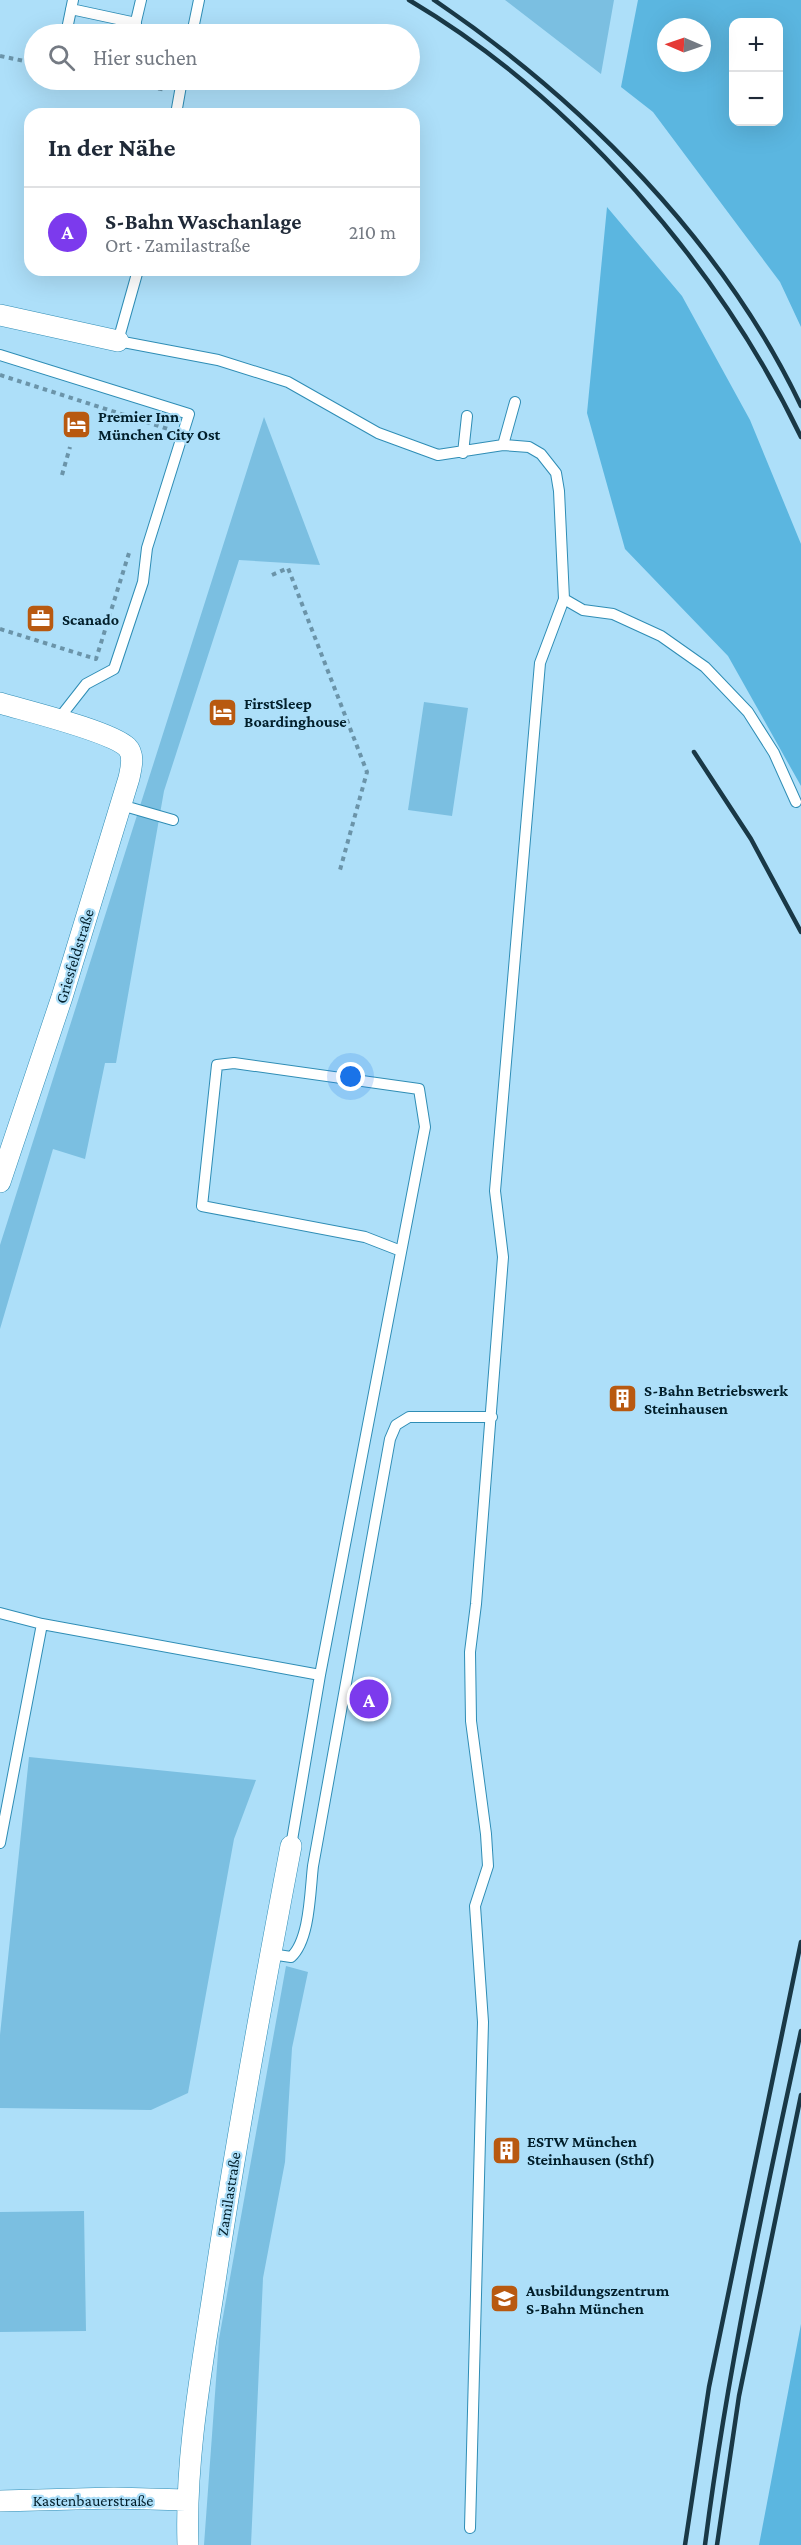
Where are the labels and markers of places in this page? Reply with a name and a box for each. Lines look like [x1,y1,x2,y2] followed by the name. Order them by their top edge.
[98,408,221,443] place label: Premier Inn München City Ost
[61,409,93,441] hotel icon: Premier Inn München City Ost
[25,603,57,635] office icon: Scanado
[62,611,119,628] place label: Scanado
[244,695,347,730] place label: FirstSleep Boardinghouse
[207,696,239,728] hotel icon: FirstSleep Boardinghouse
[644,1382,788,1417] place label: S-Bahn Betriebswerk Steinhausen
[607,1383,639,1415] building icon: S-Bahn Betriebswerk Steinhausen
[350,1676,388,1722] pin: A
[527,2133,655,2169] place label: ESTW München Steinhausen (Sthf)
[490,2134,522,2166] building icon: ESTW München Steinhausen (Sthf)
[525,2282,670,2317] place label: Ausbildungszentrum S-Bahn München
[489,2283,521,2315] school or university icon: Ausbildungszentrum S-Bahn München

